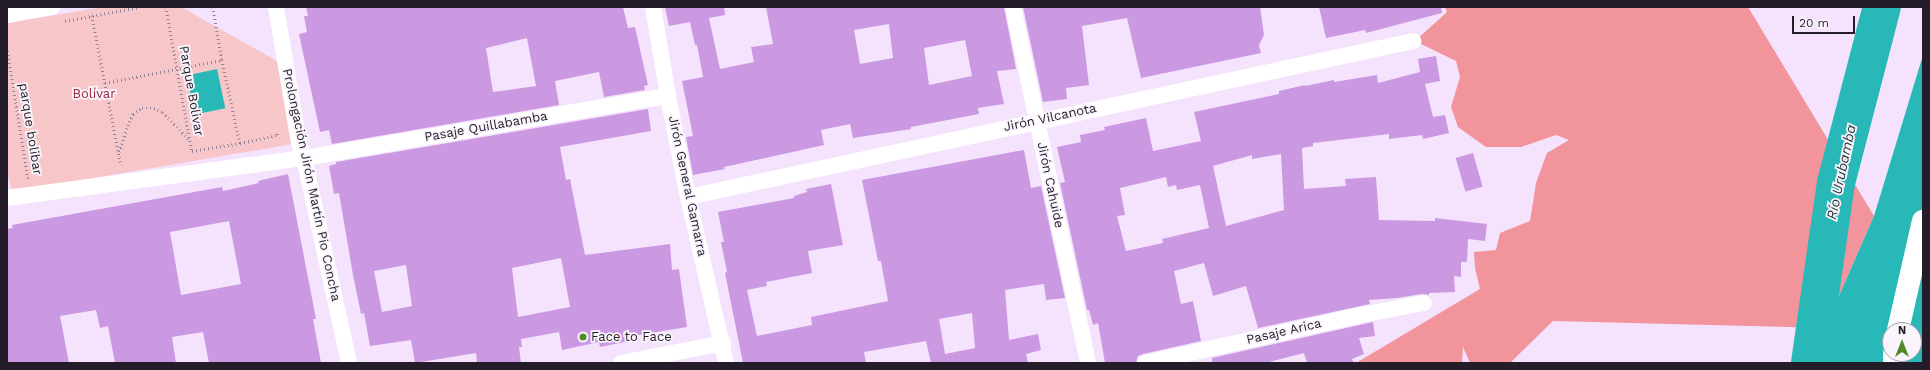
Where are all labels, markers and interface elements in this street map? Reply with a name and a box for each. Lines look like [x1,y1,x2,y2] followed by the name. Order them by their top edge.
[1794,8,1857,34] scale bar
[1799,16,1829,30] text: 20 m
[175,45,207,137] street label: Parque Bolivar
[279,67,343,303] street label: Prolongación Jirón Martín Pio Concha
[15,82,45,176] street label: parque bolibar
[73,86,115,102] park label: Bolívar
[1002,100,1098,136] street label: Jirón Vilcanota
[423,108,549,146] street label: Pasaje Quillabamba
[664,114,710,258] street label: Jirón General Gamarra
[1823,123,1859,221] water label: Río Urubamba
[1033,141,1067,229] street label: Jirón Cahuide
[1245,316,1323,348] street label: Pasaje Arica
[1882,322,1922,362] north arrow
[1898,324,1906,337] text: N
[591,329,672,345] place label: Face to Face
[578,332,588,342] marker: Face to Face

